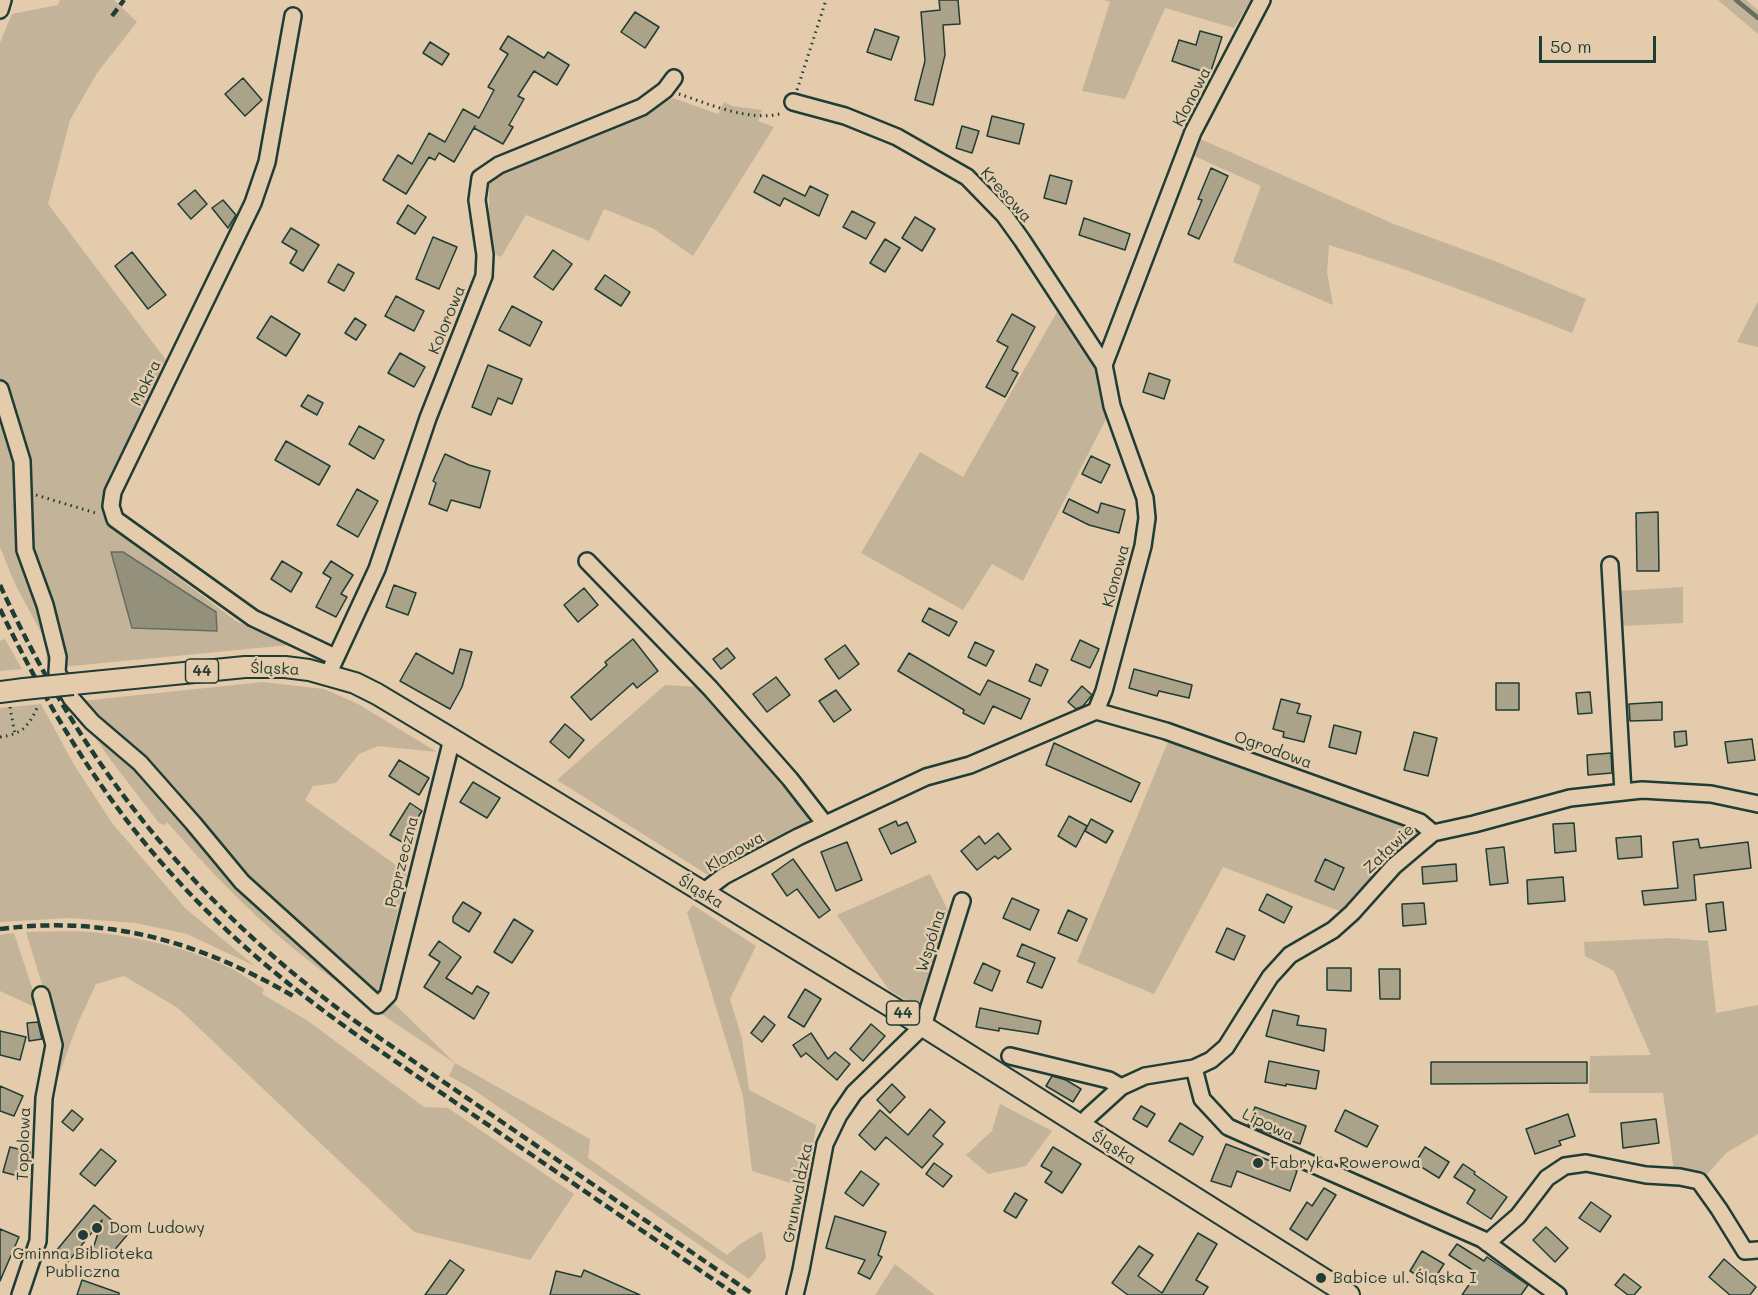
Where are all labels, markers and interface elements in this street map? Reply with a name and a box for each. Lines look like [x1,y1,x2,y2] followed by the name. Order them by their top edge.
[1542,24,1659,62] scale bar
[1550,34,1592,58] text: 50 m
[1169,64,1215,130] street label: Klonowa
[976,164,1036,226] street label: Kresowa
[424,283,470,357] street label: Kolorowa
[127,357,165,409] street label: Mokra
[1098,543,1134,609] street label: Klonowa
[186,659,218,683] road number: 44
[250,659,300,679] street label: Śląska
[1231,727,1315,773] street label: Ogrodowa
[381,815,423,909] street label: Poprzeczna
[1360,820,1418,878] street label: Załawie
[703,828,767,876] street label: Klonowa
[675,871,727,913] street label: Śląska
[912,908,950,974] street label: Wspólna
[886,1001,920,1025] road number: 44
[1239,1105,1297,1145] street label: Lipowa
[13,1107,35,1181] street label: Topolowa
[1088,1127,1140,1169] street label: Śląska
[779,1141,817,1245] street label: Grunwaldzka
[1270,1153,1421,1173] place label: Fabryka Rowerowa
[1251,1156,1265,1170] marker: Fabryka Rowerowa
[109,1218,205,1238] place label: Dom Ludowy
[90,1221,104,1235] marker: Dom Ludowy
[76,1228,90,1242] marker: Gminna Biblioteka Publiczna
[12,1244,154,1282] place label: Gminna Biblioteka Publiczna
[1333,1268,1476,1288] place label: Babice ul. Śląska I
[1314,1271,1328,1285] marker: Babice ul. Śląska I

